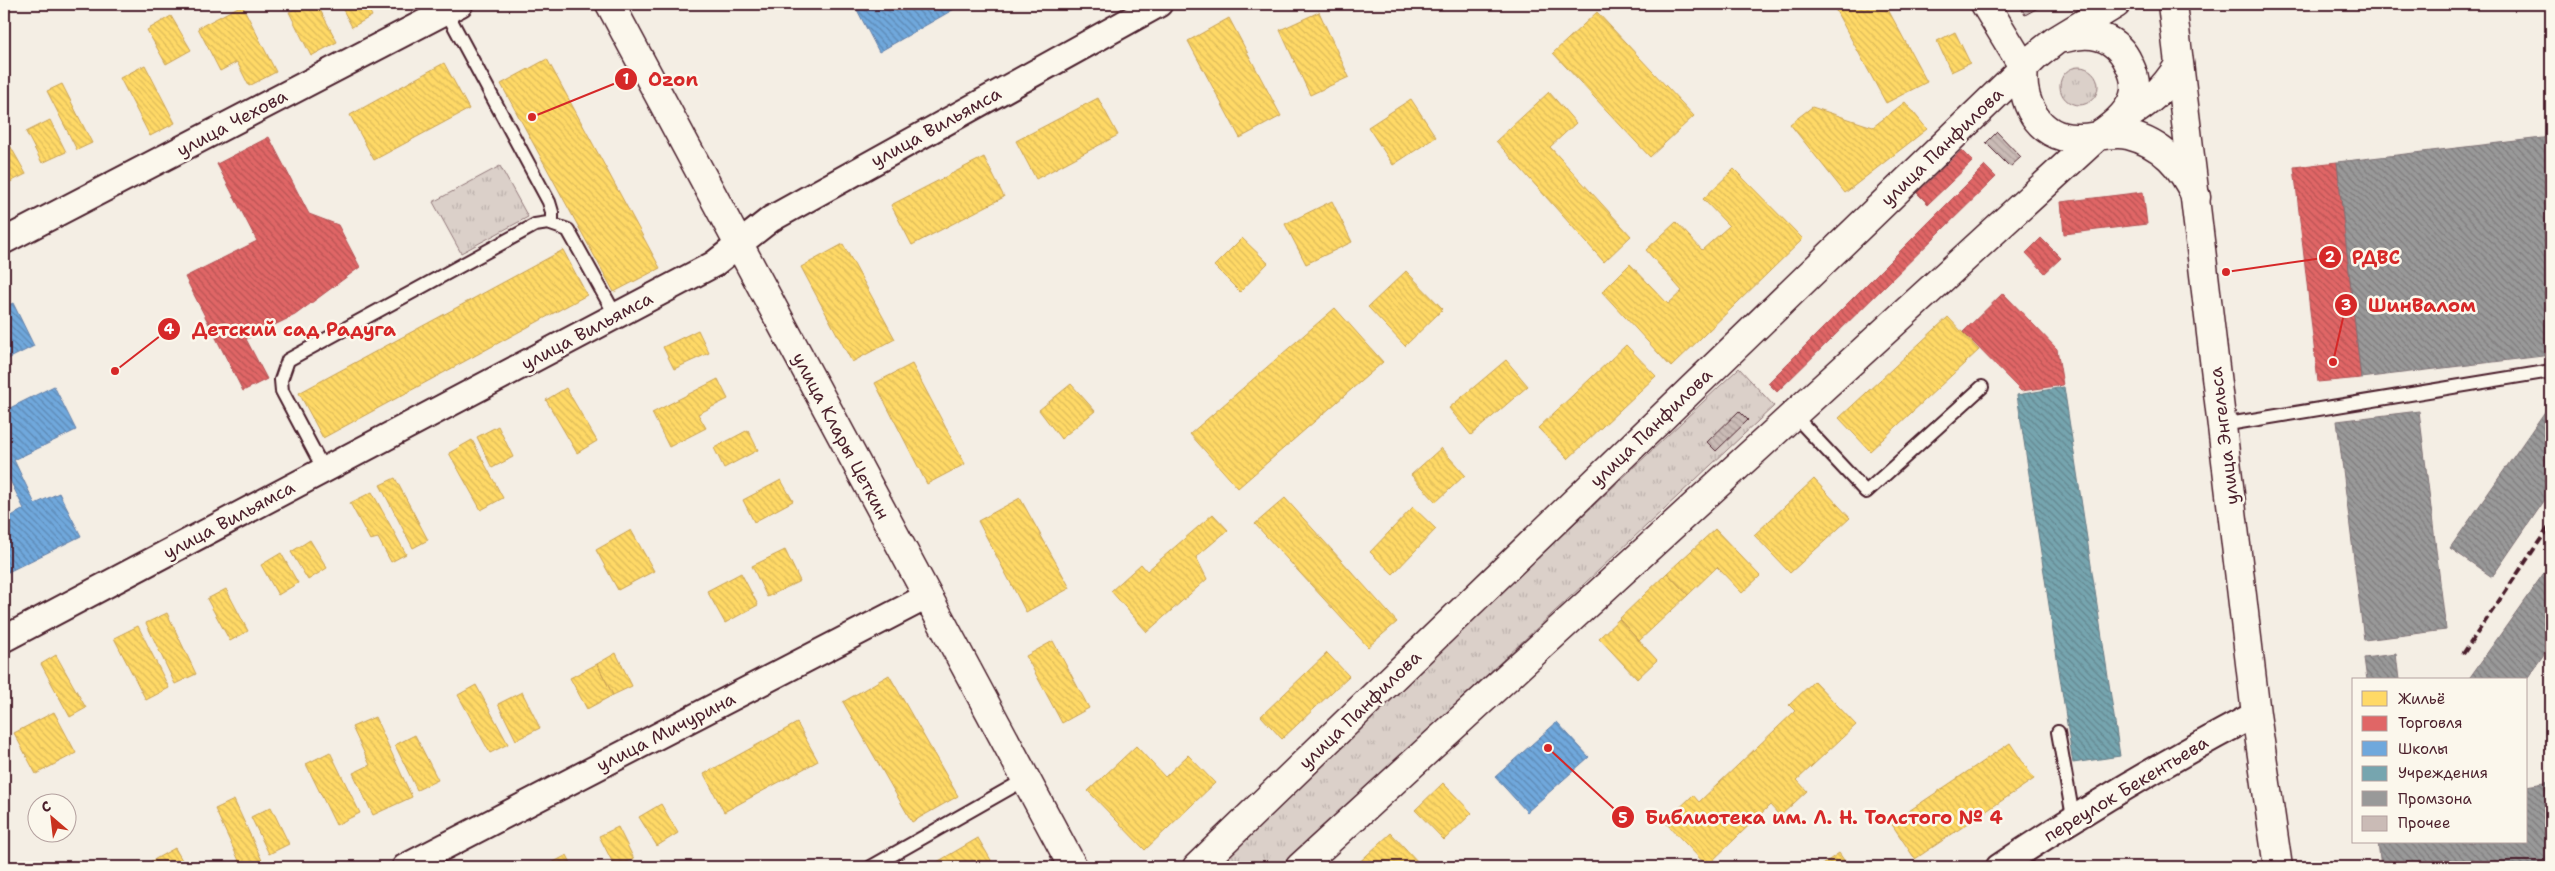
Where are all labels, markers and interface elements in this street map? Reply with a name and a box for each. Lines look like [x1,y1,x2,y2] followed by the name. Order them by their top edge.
[613,62,708,96] callout: Ozon
[648,67,698,92] text: Ozon
[623,69,630,89] text: 1
[867,81,1005,173] street label: улица Вильямса
[1876,82,2008,212] street label: улица Панфилова
[172,84,292,162] street label: улица Чехова
[2317,240,2411,274] callout: РДВС
[2352,245,2400,270] text: РДВС
[2325,247,2336,267] text: 2
[517,286,657,376] street label: улица Вильямса
[2333,288,2486,322] callout: ШинВалом
[2368,293,2476,318] text: ШинВалом
[2341,295,2351,315] text: 3
[157,312,406,346] callout: Детский сад Радуга
[192,317,396,342] text: Детский сад Радуга
[164,319,175,339] text: 4
[787,348,895,524] street label: улица Клары Цеткин
[1585,363,1717,493] street label: улица Панфилова
[2204,366,2244,506] street label: улица Энгельса
[159,475,299,565] street label: улица Вильямса
[1294,645,1426,775] street label: улица Панфилова
[2352,678,2528,844] legend
[592,687,740,777] street label: улица Мичурина
[2398,689,2445,709] text: Жильё
[2398,713,2463,733] text: Торговля
[2039,730,2213,848] street label: переулок Бекентьева
[2398,739,2448,759] text: Школы
[2398,763,2488,783] text: Учреждения
[2398,789,2473,809] text: Промзона
[28,794,78,844] north arrow
[38,797,54,816] text: С
[1610,800,2013,834] callout: Библиотека им. Л. Н. Толстого № 4
[1645,805,2003,830] text: Библиотека им. Л. Н. Толстого № 4
[1618,808,1628,828] text: 5
[2398,813,2450,833] text: Прочее

